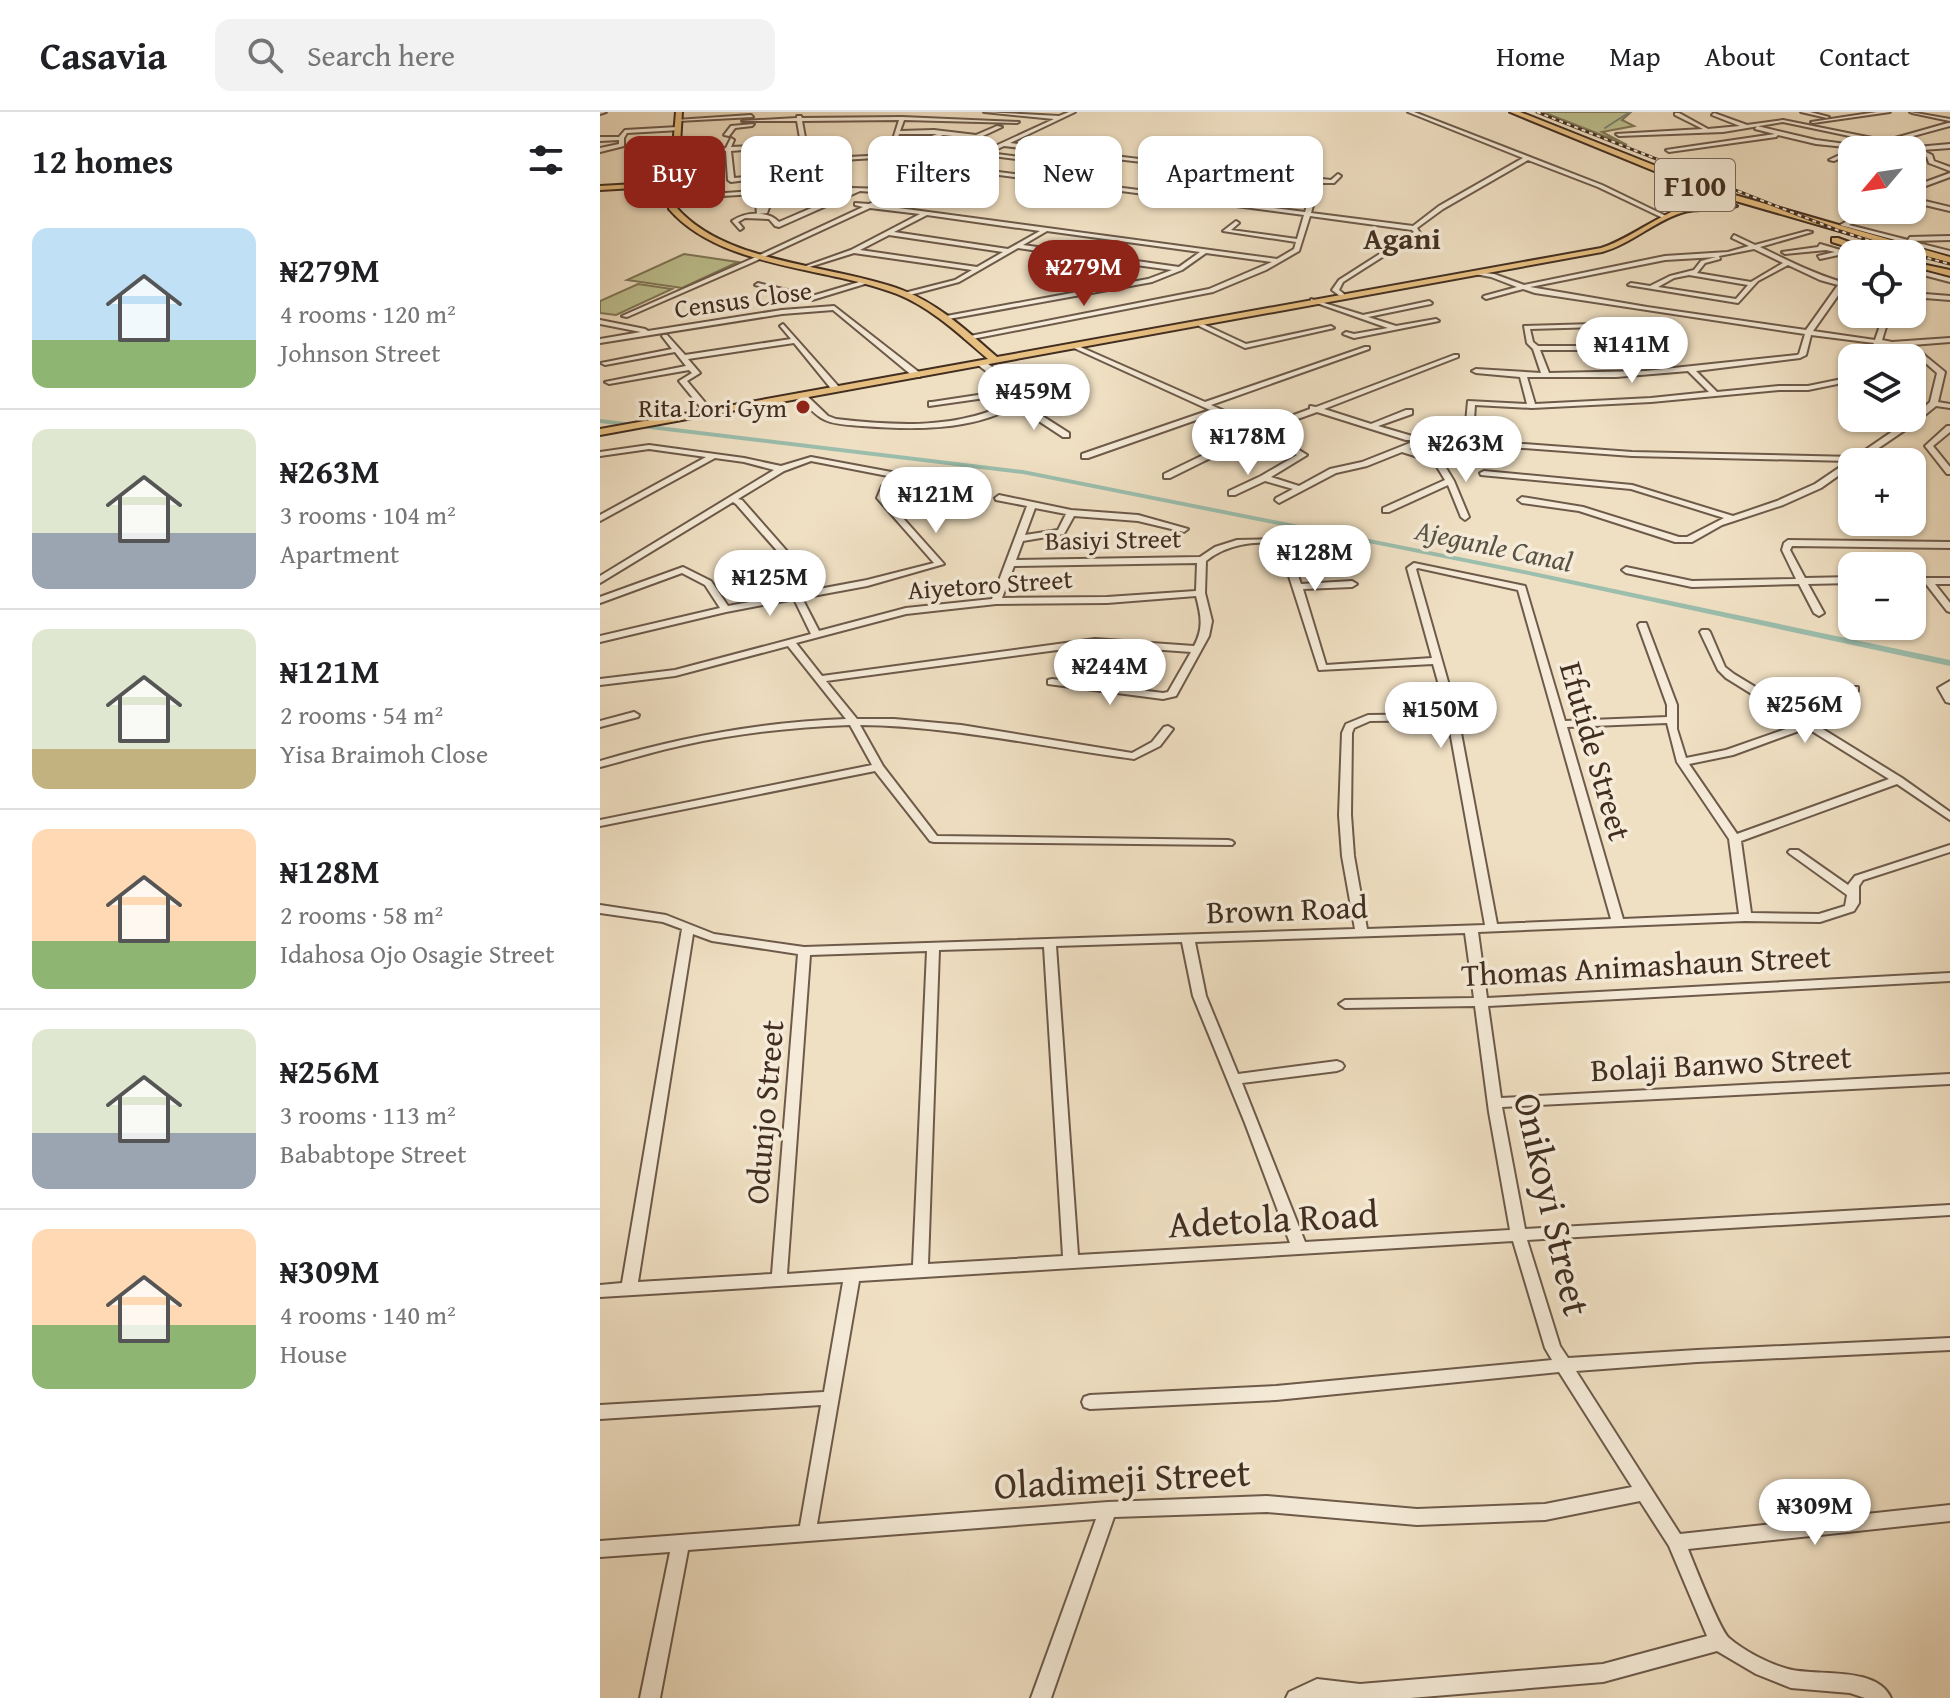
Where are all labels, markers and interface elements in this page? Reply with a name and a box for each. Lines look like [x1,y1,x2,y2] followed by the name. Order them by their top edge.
[215,19,775,91] search box
[40,27,167,83] text: Casavia
[243,33,287,77] icon: search
[307,33,455,77] text: Search here
[1496,35,1565,76] text: Home
[1609,35,1661,76] text: Map
[1705,35,1775,76] text: About
[1819,35,1910,76] text: Contact
[32,136,173,185] text: 12 homes
[624,136,725,208] chip: Buy
[741,136,852,208] chip: Rent
[868,136,999,208] chip: Filters
[1015,136,1122,208] chip: New
[1138,136,1323,208] chip: Apartment
[1838,136,1926,224] north arrow
[1838,136,1926,640] map controls
[524,138,568,182] icon: filters
[1655,159,1735,211] road number: F100
[1363,216,1441,260] district label: Agani
[1028,240,1140,308] pin: ₦279M
[1838,240,1926,328] button: locate
[280,245,380,294] text: ₦279M
[1046,246,1122,285] text: ₦279M
[96,260,192,356] icon: home
[672,270,814,328] street label: Census Close
[280,294,456,333] text: 4 rooms · 120 m²
[1576,317,1688,385] pin: ₦141M
[1594,323,1670,362] text: ₦141M
[280,333,440,372] text: Johnson Street
[1838,344,1926,432] button: layers
[978,364,1090,432] pin: ₦459M
[996,370,1072,409] text: ₦459M
[638,388,787,427] place label: Rita Lori Gym
[794,398,812,416] marker: Rita Lori Gym
[1192,409,1304,477] pin: ₦178M
[1210,415,1286,454] text: ₦178M
[1410,416,1522,484] pin: ₦263M
[1428,422,1504,461] text: ₦263M
[280,446,380,495] text: ₦263M
[1838,448,1926,536] button: +
[96,461,192,557] icon: home
[880,467,992,535] pin: ₦121M
[898,473,974,512] text: ₦121M
[280,495,456,534] text: 3 rooms · 104 m²
[1411,508,1577,582] water label: Ajegunle Canal
[1044,518,1182,560] street label: Basiyi Street
[1259,525,1371,593] pin: ₦128M
[1277,531,1353,570] text: ₦128M
[280,534,399,573] text: Apartment
[714,550,826,618] pin: ₦125M
[1838,552,1926,640] button: −
[732,556,808,595] text: ₦125M
[906,559,1074,609] street label: Aiyetoro Street
[1054,639,1166,707] pin: ₦244M
[1072,645,1148,684] text: ₦244M
[280,646,380,695] text: ₦121M
[1548,656,1644,846] street label: Efutide Street
[96,661,192,757] icon: home
[1749,677,1861,745] pin: ₦256M
[1385,682,1497,750] pin: ₦150M
[1767,683,1843,722] text: ₦256M
[1403,688,1479,727] text: ₦150M
[280,695,443,734] text: 2 rooms · 54 m²
[280,734,488,773] text: Yisa Braimoh Close
[280,846,380,895] text: ₦128M
[96,861,192,957] icon: home
[1206,883,1368,935] street label: Brown Road
[280,895,443,934] text: 2 rooms · 58 m²
[1460,932,1832,998] street label: Thomas Animashaun Street
[280,934,554,973] text: Idahosa Ojo Osagie Street
[733,1018,795,1206] street label: Odunjo Street
[1589,1033,1853,1093] street label: Bolaji Banwo Street
[280,1046,380,1095] text: ₦256M
[96,1061,192,1157] icon: home
[1500,1087,1606,1321] street label: Onikoyi Street
[280,1095,456,1134] text: 3 rooms · 113 m²
[280,1134,466,1173] text: Bababtope Street
[1166,1184,1380,1251] street label: Adetola Road
[280,1246,380,1295] text: ₦309M
[96,1261,192,1357] icon: home
[280,1295,456,1334] text: 4 rooms · 140 m²
[280,1334,347,1373] text: House
[992,1443,1252,1513] street label: Oladimeji Street
[1759,1479,1871,1547] pin: ₦309M
[1777,1485,1853,1524] text: ₦309M

